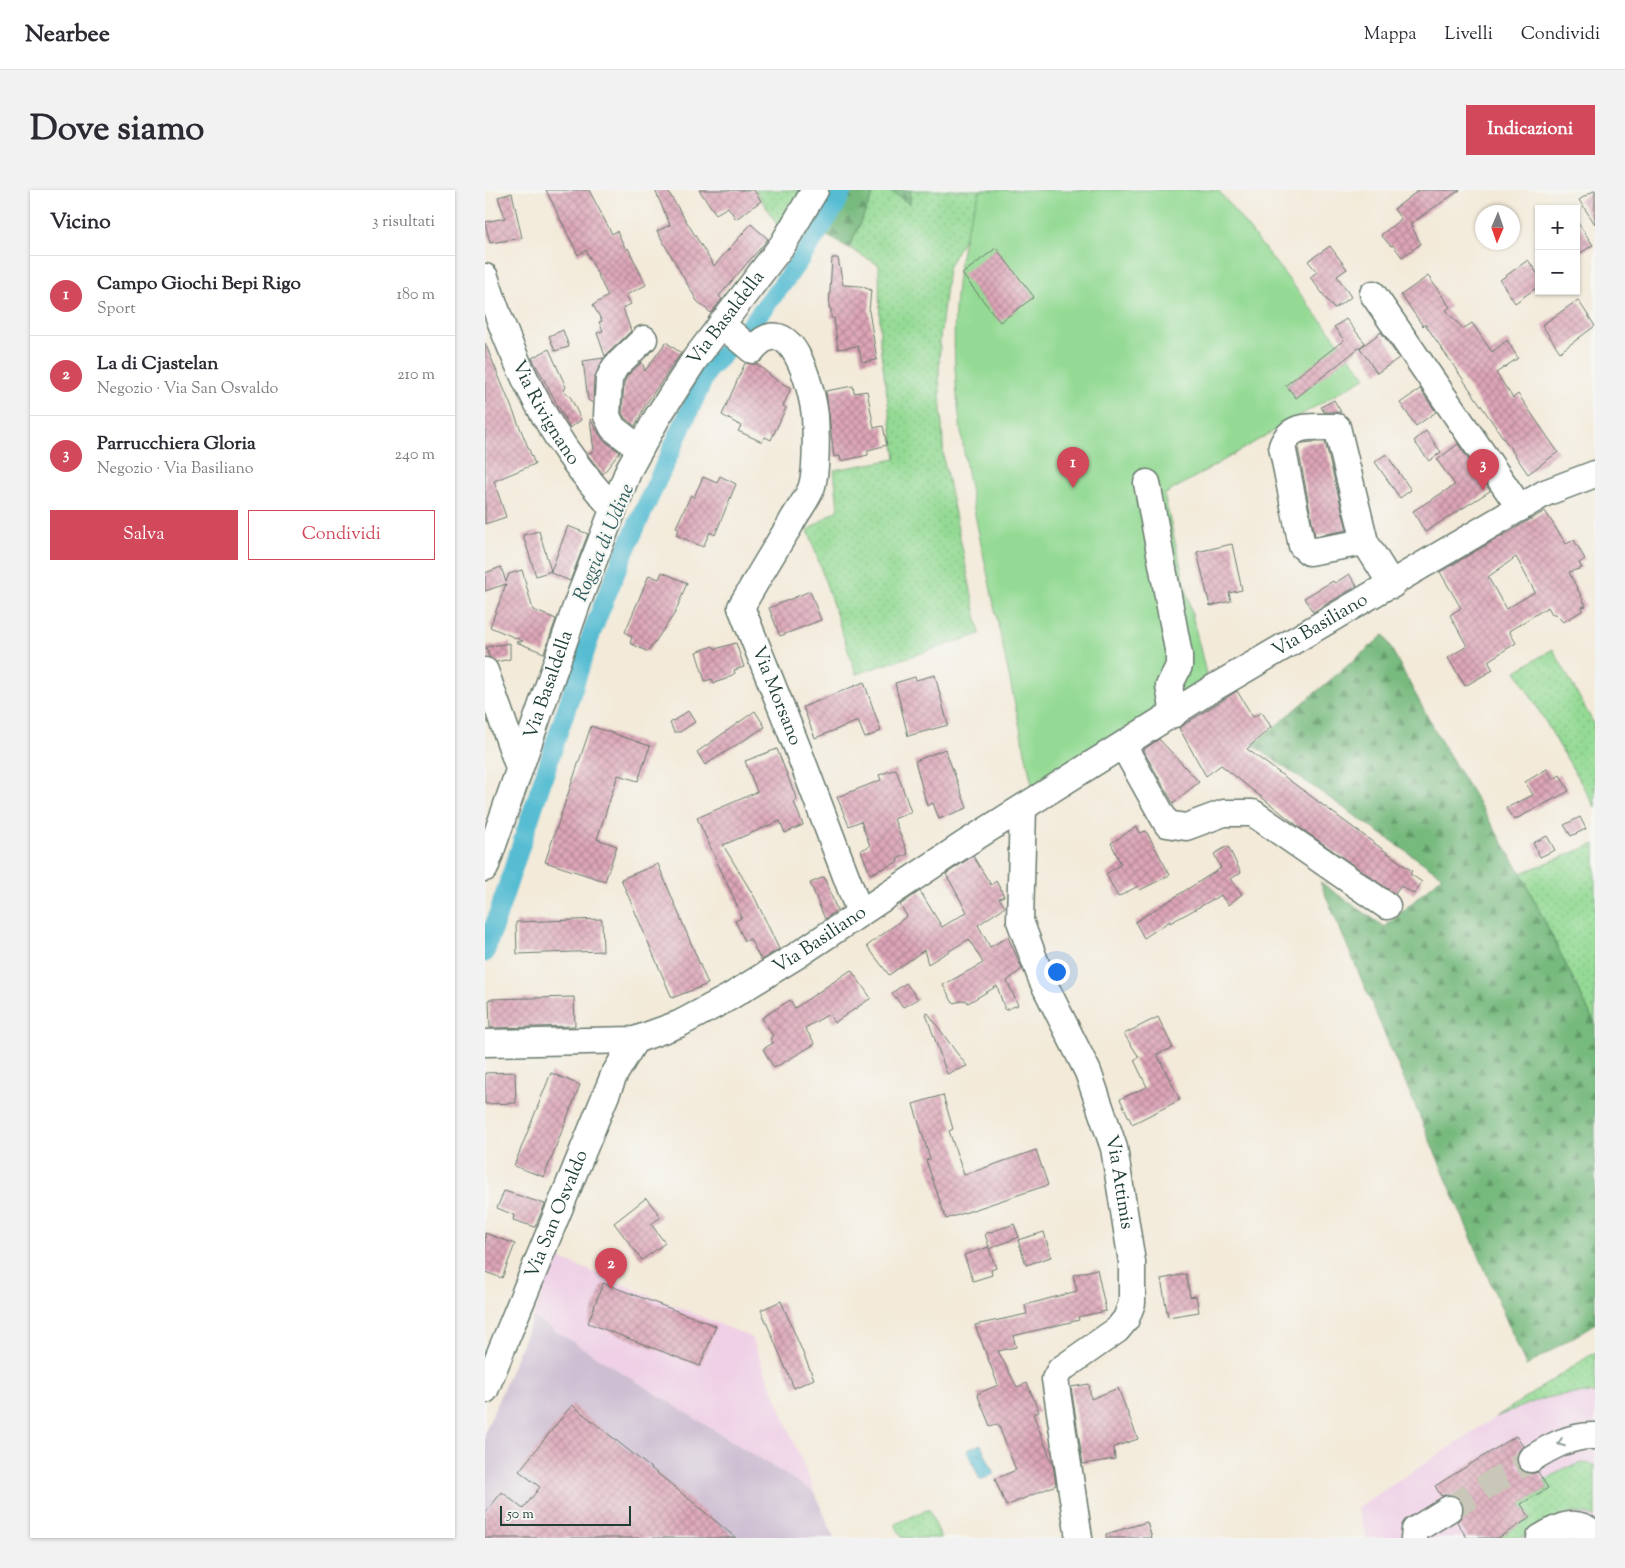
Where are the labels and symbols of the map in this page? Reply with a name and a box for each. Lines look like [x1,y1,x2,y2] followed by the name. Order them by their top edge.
[1475,205,1520,250] north arrow
[681,265,772,371] street label: Via Basaldella
[505,356,586,471] street label: Via Rivignano
[1057,447,1089,488] pin: 1
[1467,449,1499,490] pin: 3
[567,480,643,606] water label: Roggia di Udine
[1267,587,1373,664] street label: Via Basiliano
[517,627,580,743] street label: Via Basaldella
[745,642,809,749] street label: Via Morsano
[768,899,872,980] street label: Via Basiliano
[1044,959,1070,985] your location
[1097,1132,1140,1231] street label: Via Attimis
[519,1146,595,1282] street label: Via San Osvaldo
[595,1248,627,1289] pin: 2
[1557,1437,1566,1447] one-way arrow
[500,1503,631,1526] scale bar

